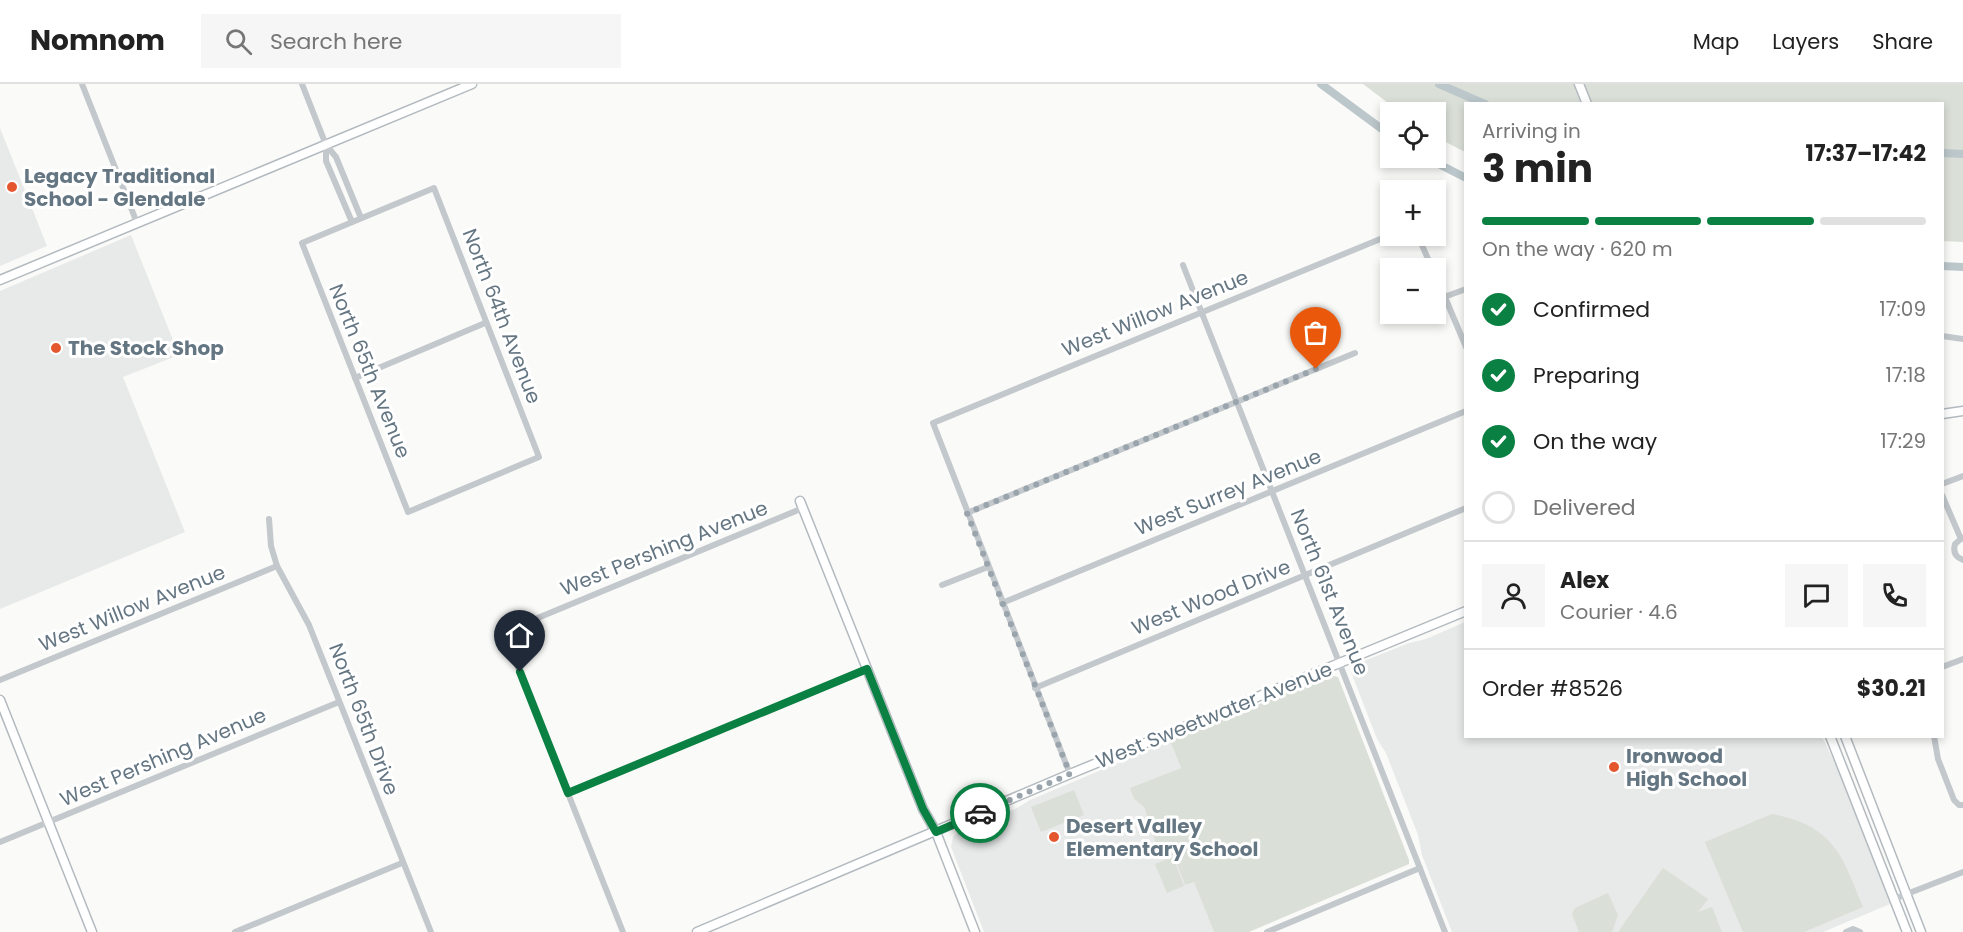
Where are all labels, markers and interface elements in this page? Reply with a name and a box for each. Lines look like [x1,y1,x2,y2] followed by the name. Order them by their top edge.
[201,14,621,68] search box
[30,21,165,60] text: Nomnom
[222,25,255,58] icon: search
[270,26,402,57] text: Search here
[1693,27,1739,56] text: Map
[1772,27,1839,56] text: Layers
[1872,27,1933,56] text: Share
[1380,102,1446,324] map controls
[1380,102,1446,168] button: locate
[1482,117,1581,145] text: Arriving in
[1806,138,1926,169] text: 17:37–17:42
[1482,141,1593,196] text: 3 min
[24,162,215,213] place label: Legacy Traditional School - Glendale
[5,180,19,194] marker: Legacy Traditional School - Glendale
[1380,180,1446,246] button: +
[456,224,548,408] street label: North 64th Avenue
[1482,235,1672,263] text: On the way · 620 m
[1380,258,1446,324] button: −
[1058,263,1252,363] street label: West Willow Avenue
[322,280,418,462] street label: North 65th Avenue
[1482,293,1515,326] icon: check
[1533,294,1650,325] text: Confirmed
[1879,295,1926,323] text: 17:09
[1290,307,1341,369] pin
[1299,316,1332,349] icon: bag
[68,334,224,362] place label: The Stock Shop
[49,341,63,355] marker: The Stock Shop
[1482,359,1515,392] icon: check
[1533,360,1640,391] text: Preparing
[1885,361,1926,389] text: 17:18
[1482,425,1515,458] icon: check
[1533,426,1657,457] text: On the way
[1880,427,1926,455] text: 17:29
[1131,442,1325,542] street label: West Surrey Avenue
[1533,492,1636,523] text: Delivered
[556,494,772,602] street label: West Pershing Avenue
[1284,505,1376,679] street label: North 61st Avenue
[1127,552,1295,642] street label: West Wood Drive
[35,558,229,658] street label: West Willow Avenue
[1482,564,1545,627] button: person
[1785,564,1848,627] button: chat
[1863,564,1926,627] button: phone
[1560,565,1609,596] text: Alex
[1560,598,1678,626] text: Courier · 4.6
[494,610,545,672] pin
[503,619,536,652] icon: home
[322,639,406,799] street label: North 65th Drive
[1092,655,1336,775] street label: West Sweetwater Avenue
[1482,673,1623,704] text: Order #8526
[1857,673,1926,704] text: $30.21
[56,701,270,813] street label: West Pershing Avenue
[1626,742,1747,793] place label: Ironwood High School
[1607,760,1621,774] marker: Ironwood High School
[950,783,1010,843] courier
[964,797,997,830] icon: car
[1066,812,1258,863] place label: Desert Valley Elementary School
[1047,830,1061,844] marker: Desert Valley Elementary School

